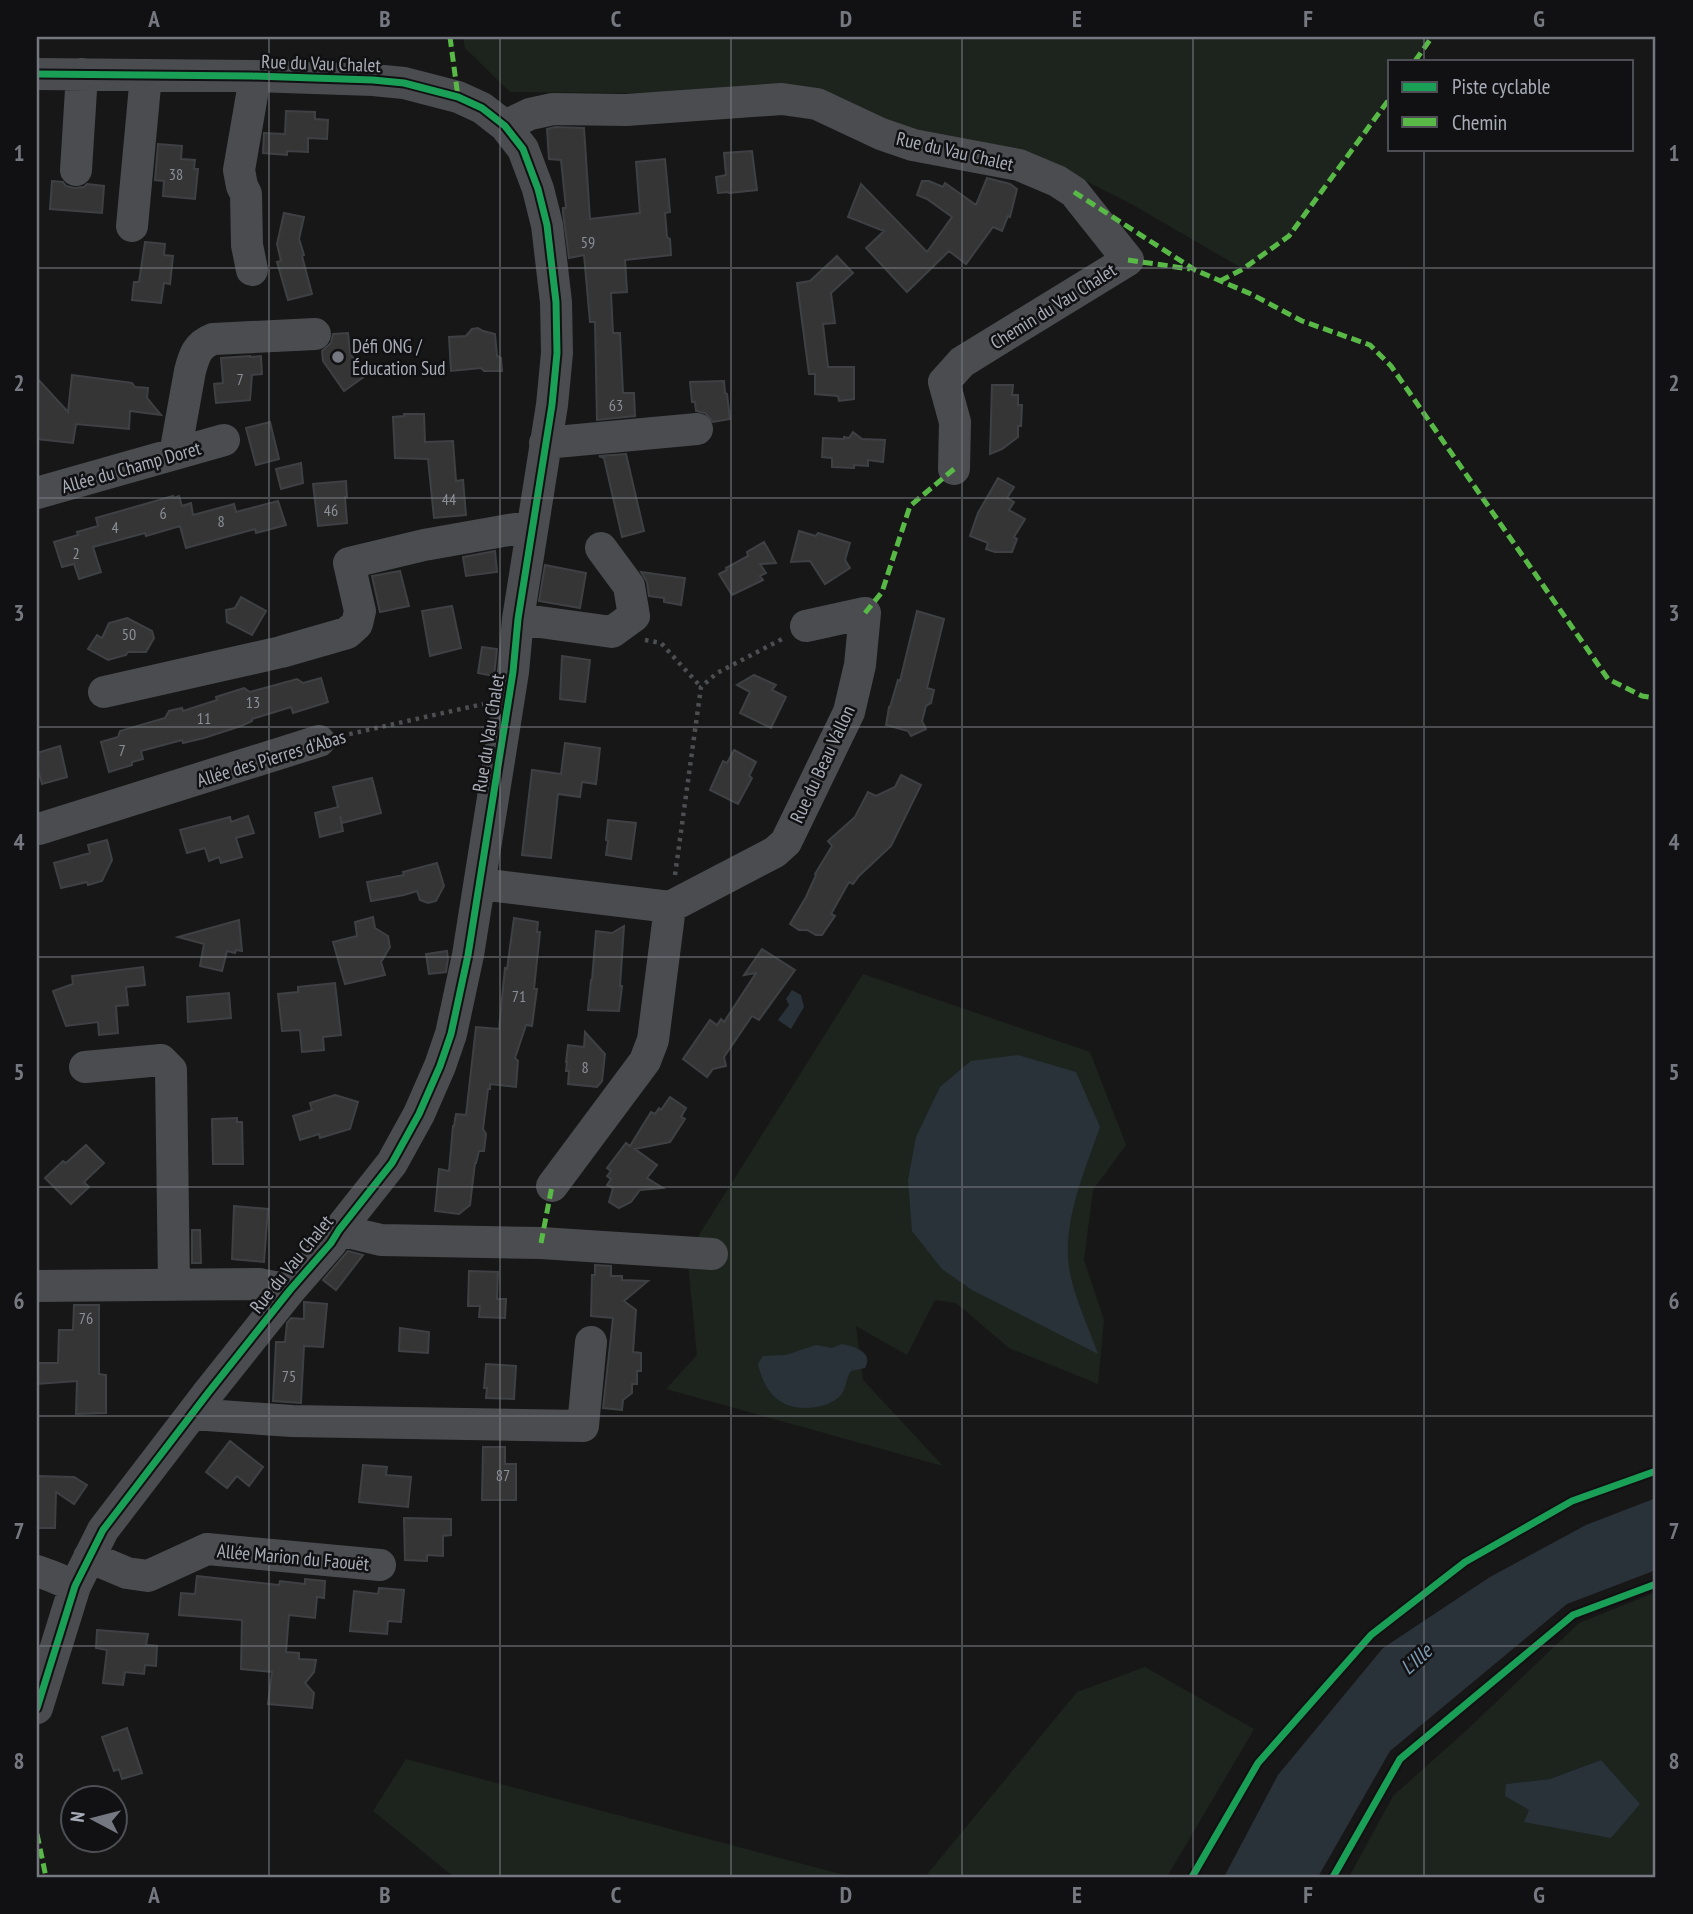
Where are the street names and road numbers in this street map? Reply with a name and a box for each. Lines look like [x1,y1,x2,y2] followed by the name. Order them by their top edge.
[261,49,382,77] street label: Rue du Vau Chalet
[894,126,1017,176] street label: Rue du Vau Chalet
[986,257,1121,354] street label: Chemin du Vau Chalet
[59,435,204,498] street label: Allée du Champ Doret
[467,671,509,794] street label: Rue du Vau Chalet
[784,701,860,827] street label: Rue du Beau Vallon
[194,724,348,792] street label: Allée des Pierres d'Abas
[244,1209,338,1318] street label: Rue du Vau Chalet
[216,1538,371,1576] street label: Allée Marion du Faouët

